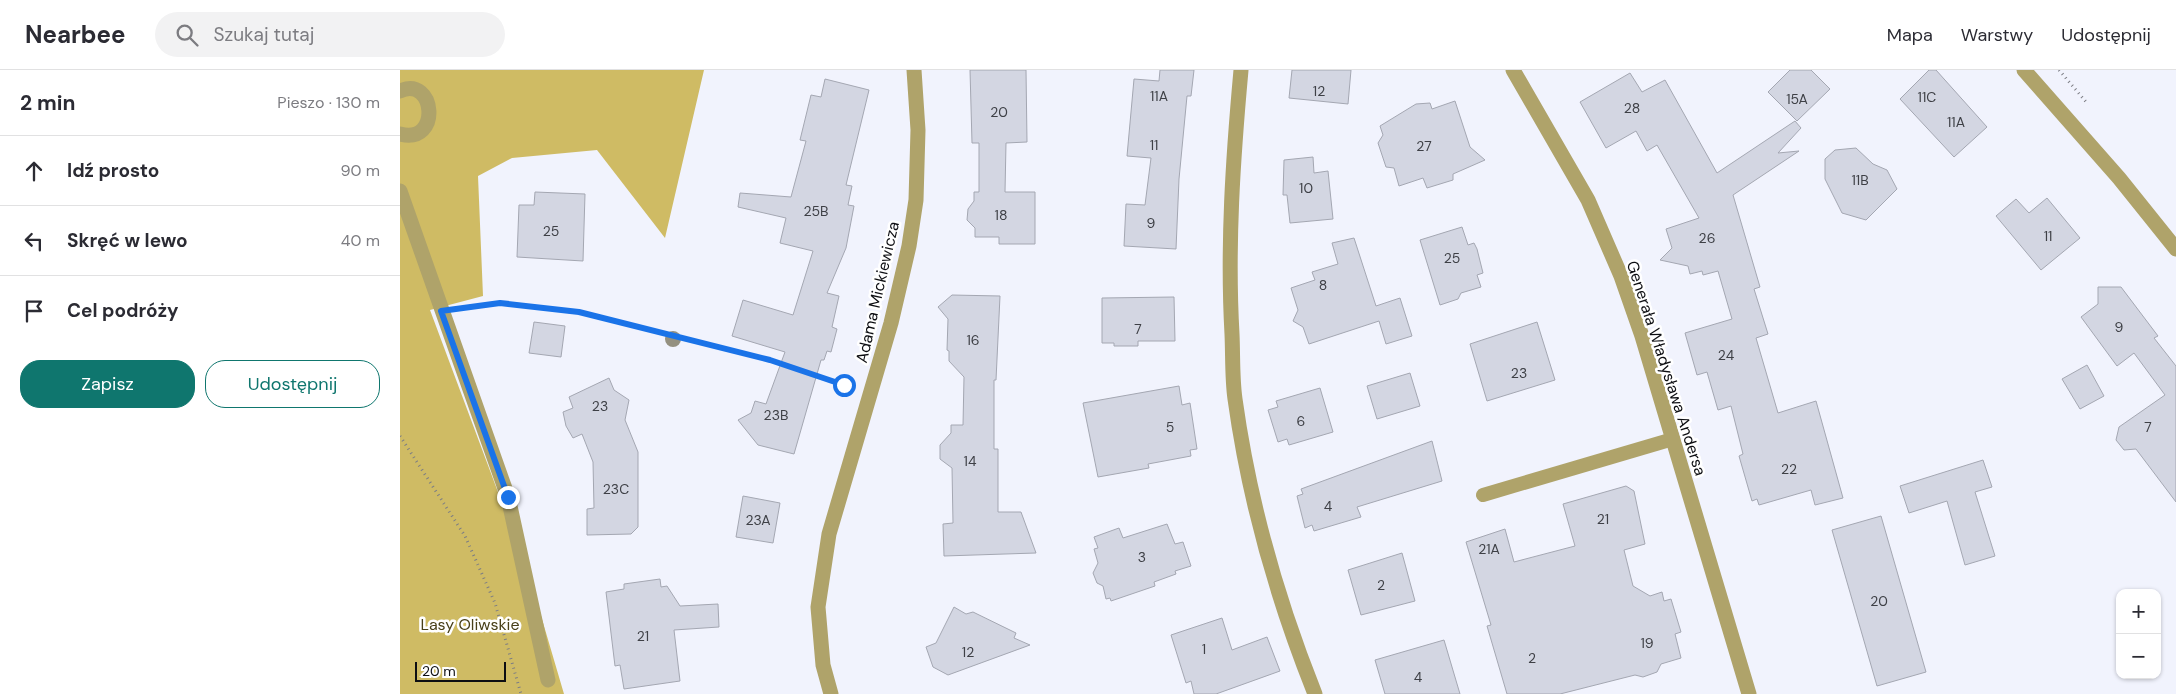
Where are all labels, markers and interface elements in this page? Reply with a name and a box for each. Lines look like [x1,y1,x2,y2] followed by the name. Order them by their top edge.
[155,12,505,57] search box
[25,19,125,50] text: Nearbee
[173,21,201,49] icon: search
[213,22,314,47] text: Szukaj tutaj
[1887,23,1933,47] text: Mapa
[1961,23,2033,47] text: Warstwy
[2061,23,2151,47] text: Udostępnij
[1313,82,1325,100] house number: 12
[1150,87,1168,105] house number: 11A
[1918,88,1936,106] house number: 11C
[20,89,76,117] text: 2 min
[1786,90,1808,108] house number: 15A
[277,92,380,113] text: Pieszo · 130 m
[1624,99,1640,117] house number: 28
[990,103,1008,121] house number: 20
[1947,113,1965,131] house number: 11A
[1150,136,1158,154] house number: 11
[1416,137,1432,155] house number: 27
[20,157,48,185] icon: ahead
[67,158,159,183] text: Idź prosto
[340,160,380,181] text: 90 m
[1851,171,1869,189] house number: 11B
[1299,179,1313,197] house number: 10
[803,202,829,220] house number: 25B
[995,206,1007,224] house number: 18
[1147,214,1156,232] house number: 9
[851,219,904,365] street label: Adama Mickiewicza
[543,222,559,240] house number: 25
[20,227,48,255] icon: left
[2044,227,2052,245] house number: 11
[67,228,188,253] text: Skręć w lewo
[1699,229,1715,247] house number: 26
[341,230,380,251] text: 40 m
[1444,249,1460,267] house number: 25
[1622,258,1711,478] street label: Generała Władysława Andersa
[1319,276,1327,294] house number: 8
[20,297,48,325] icon: arrive
[67,298,178,323] text: Cel podróży
[2115,318,2124,336] house number: 9
[1134,320,1142,338] house number: 7
[966,331,980,349] house number: 16
[1718,346,1735,364] house number: 24
[20,360,195,408] button: Zapisz
[205,360,380,408] button: Udostępnij
[1511,364,1527,382] house number: 23
[833,374,856,397] route start
[592,397,608,415] house number: 23
[764,406,788,424] house number: 23B
[1297,412,1305,430] house number: 6
[1166,418,1174,436] house number: 5
[2144,418,2152,436] house number: 7
[964,452,977,470] house number: 14
[1781,460,1797,478] house number: 22
[603,480,629,498] house number: 23C
[497,486,520,509] route end
[1324,497,1333,515] house number: 4
[1597,510,1609,528] house number: 21
[745,511,771,529] house number: 23A
[1478,540,1500,558] house number: 21A
[1138,548,1146,566] house number: 3
[1377,576,1385,594] house number: 2
[2116,589,2161,679] map controls
[2116,589,2161,634] button: +
[1870,592,1888,610] house number: 20
[420,614,520,635] park label: Lasy Oliwskie
[637,627,649,645] house number: 21
[1640,634,1654,652] house number: 19
[2116,634,2161,679] button: −
[1202,640,1206,658] house number: 1
[962,643,974,661] house number: 12
[1528,649,1536,667] house number: 2
[415,659,506,682] scale bar
[422,662,456,680] text: 20 m
[1414,668,1423,686] house number: 4

